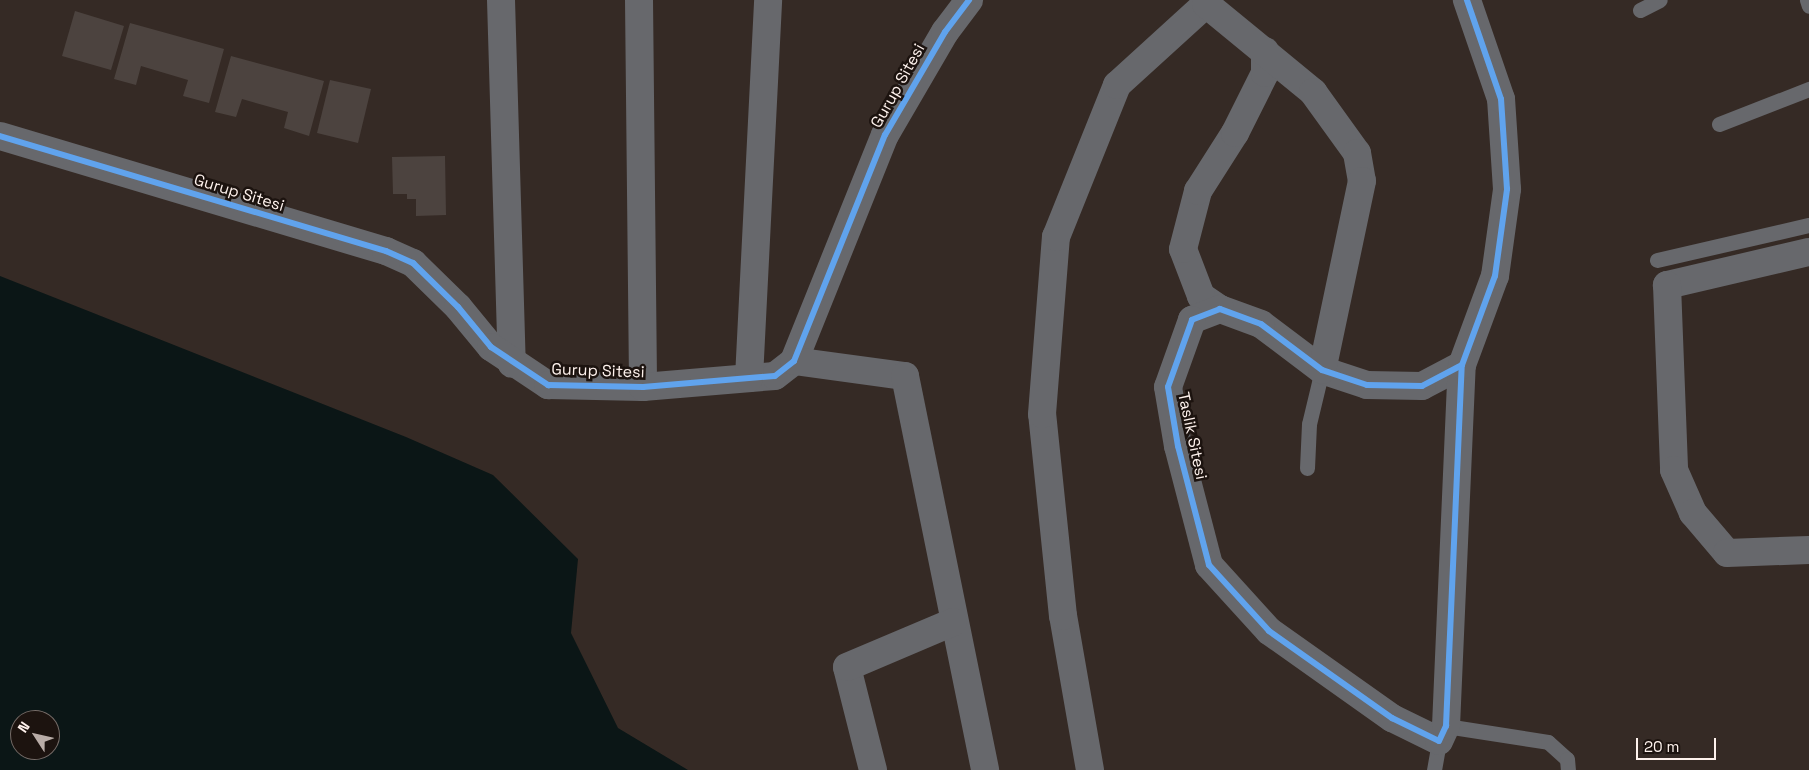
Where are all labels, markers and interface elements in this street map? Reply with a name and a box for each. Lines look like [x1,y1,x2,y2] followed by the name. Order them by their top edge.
[867,41,929,131] street label: Gurup Sitesi
[192,170,286,216] street label: Gurup Sitesi
[551,360,645,382] street label: Gurup Sitesi
[1173,391,1211,481] street label: Taslik Sitesi
[10,710,60,760] north arrow
[13,718,34,736] text: N
[1639,728,1719,760] scale bar
[1644,737,1679,756] text: 20 m

